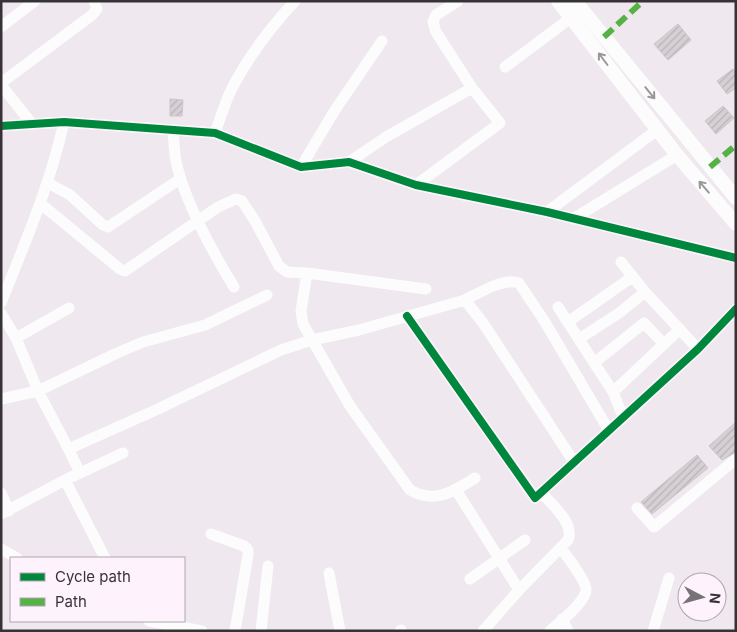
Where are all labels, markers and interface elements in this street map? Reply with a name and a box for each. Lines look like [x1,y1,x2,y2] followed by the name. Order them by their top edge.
[598,53,609,66] one-way arrow
[644,86,655,99] one-way arrow
[698,180,710,193] one-way arrow
[10,557,185,622] legend
[55,567,131,586] text: Cycle path
[677,572,727,622] north arrow
[55,592,87,611] text: Path
[706,592,724,605] text: N

